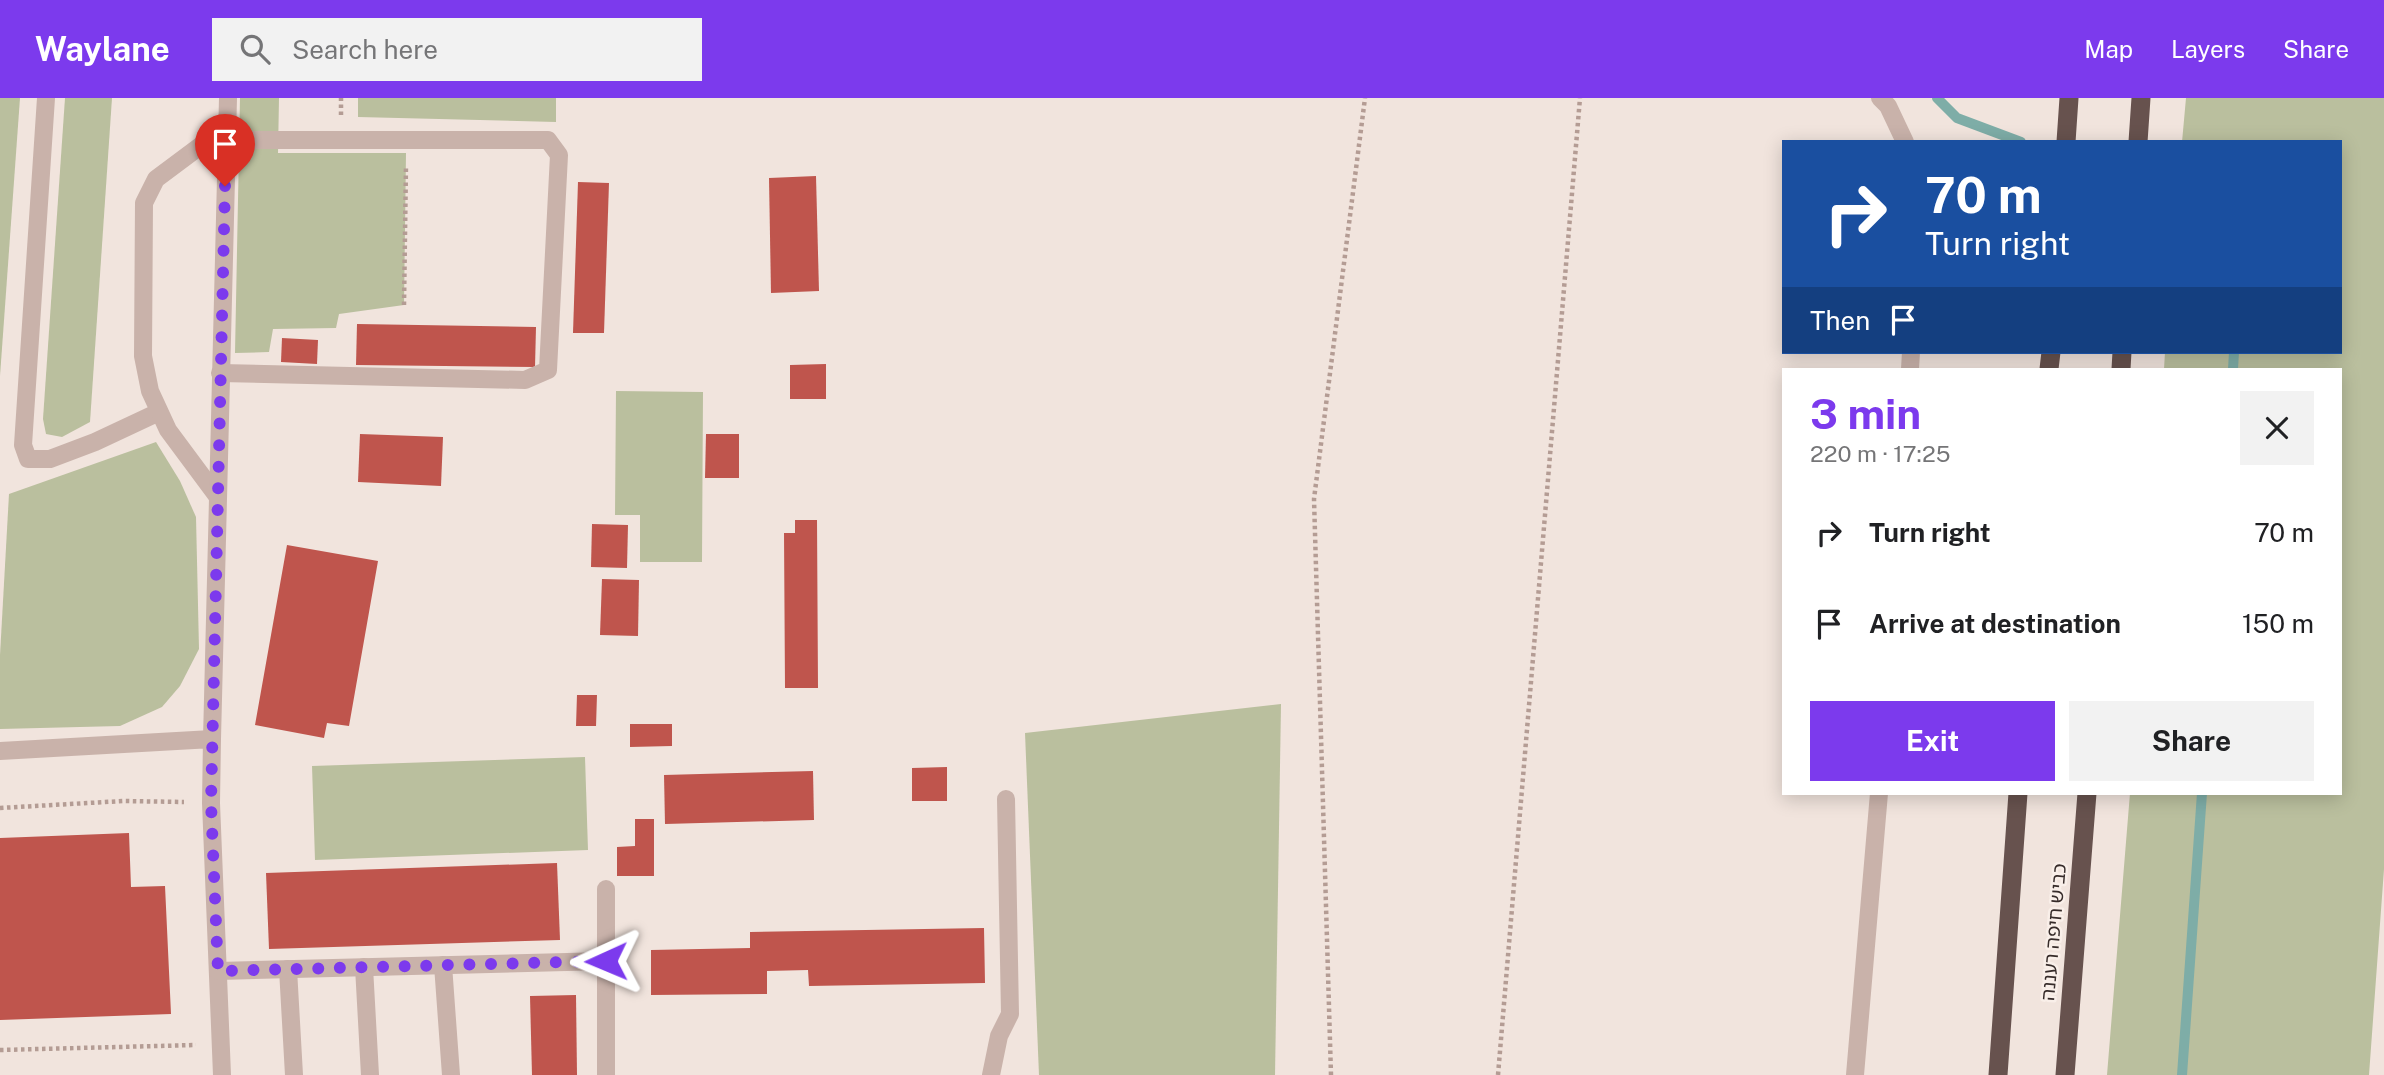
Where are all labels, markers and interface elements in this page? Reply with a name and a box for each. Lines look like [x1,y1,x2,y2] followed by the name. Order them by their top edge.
[212,18,702,81] search box
[35,30,170,68] text: Waylane
[236,30,274,68] icon: search
[292,34,438,65] text: Search here
[2084,35,2133,63] text: Map
[2171,35,2245,63] text: Layers
[2283,35,2349,63] text: Share
[195,114,255,186] pin
[206,125,244,163] icon: arrive
[1925,166,2042,224] text: 70 m
[1810,168,1901,259] icon: right
[1925,225,2070,262] text: Turn right
[1884,301,1922,339] icon: arrive
[1810,305,1870,336] text: Then
[1810,389,1921,438] text: 3 min
[2240,391,2314,465] button: close
[1810,440,1951,467] text: 220 m · 17:25
[1810,514,1848,552] icon: right
[1869,517,1991,548] text: Turn right
[2254,517,2314,548] text: 70 m
[1810,605,1848,643] icon: arrive
[1869,608,2121,639] text: Arrive at destination
[2242,608,2314,639] text: 150 m
[1810,701,2055,781] button: Exit
[2069,701,2314,781] button: Share
[2036,862,2070,1002] street label: כביש חיפה רעננה
[569,924,643,998] position arrow

